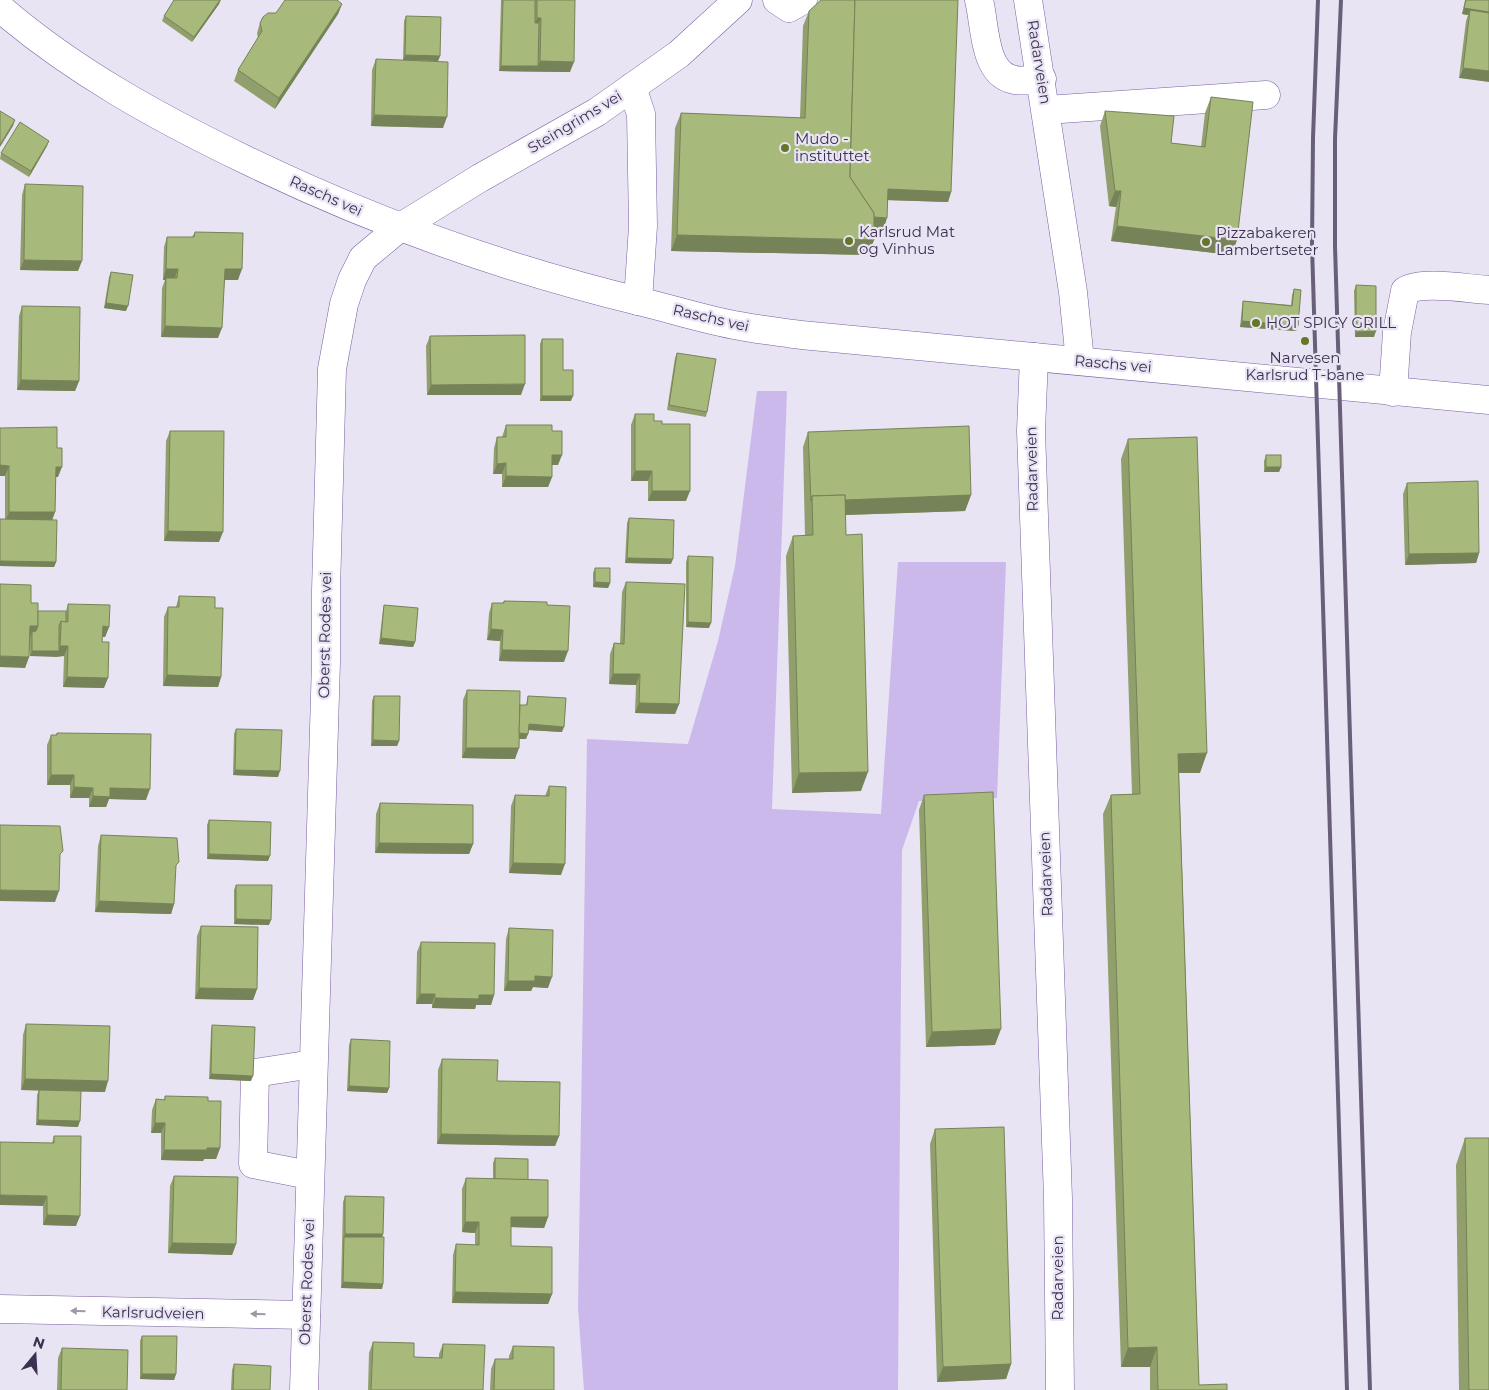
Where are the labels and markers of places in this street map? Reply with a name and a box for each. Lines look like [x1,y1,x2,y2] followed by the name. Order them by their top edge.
[795,129,870,165] place label: Mudo - instituttet
[779,142,791,154] marker: Mudo - instituttet
[859,222,955,258] place label: Karlsrud Mat og Vinhus
[1216,223,1318,259] place label: Pizzabakeren Lambertseter
[843,235,855,247] marker: Karlsrud Mat og Vinhus
[1200,236,1212,248] marker: Pizzabakeren Lambertseter
[1266,313,1396,332] place label: HOT SPICY GRILL
[1250,317,1262,329] marker: HOT SPICY GRILL
[1299,335,1311,347] marker: Narvesen Karlsrud T-bane
[1246,348,1364,384] place label: Narvesen Karlsrud T-bane

